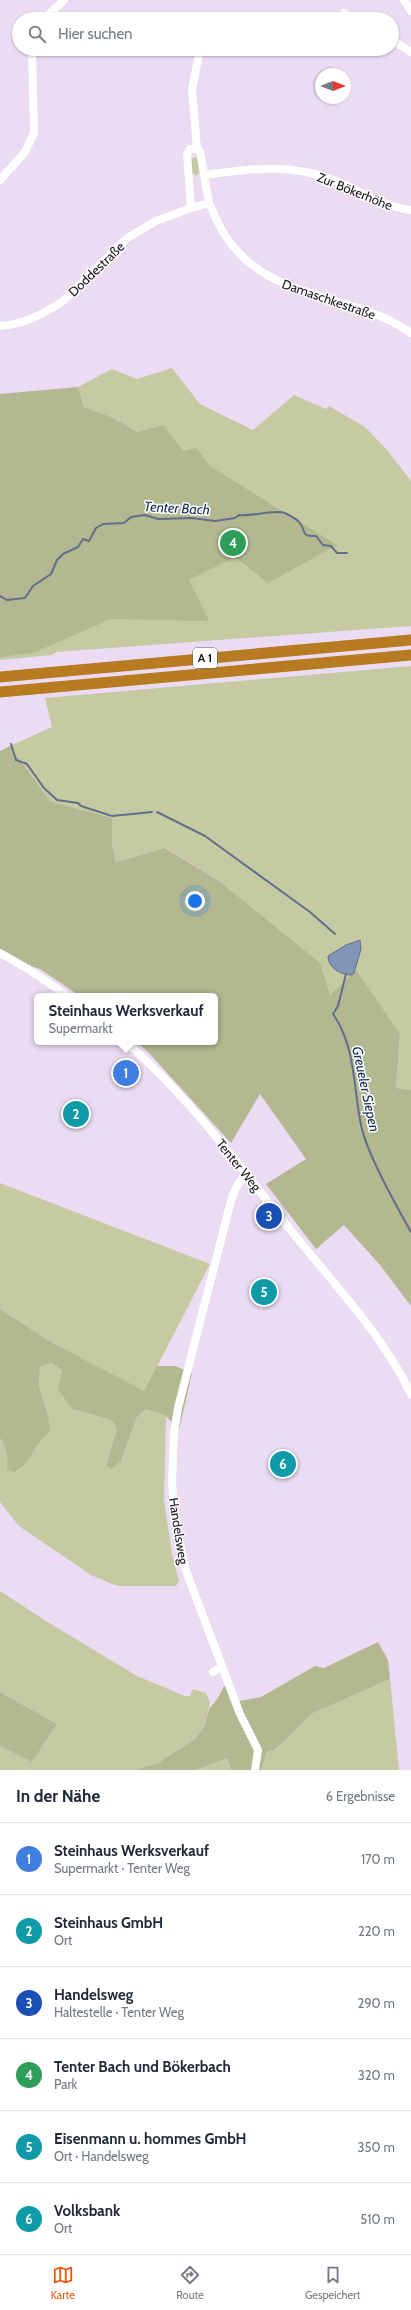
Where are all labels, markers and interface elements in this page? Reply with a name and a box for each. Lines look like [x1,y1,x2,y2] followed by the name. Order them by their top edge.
[12,12,399,56] search box
[26,23,48,45] icon: search
[58,25,133,43] text: Hier suchen
[315,68,351,104] north arrow
[315,169,395,213] street label: Zur Bökerhöhe
[65,238,128,300] street label: Doddestraße
[280,276,378,323] street label: Damaschkestraße
[144,497,210,519] water label: Tenter Bach
[220,528,246,558] pin: 4
[193,648,217,668] road number: A 1
[185,891,205,911] your location
[34,993,218,1045] popup
[48,1002,204,1020] text: Steinhaus Werksverkauf
[48,1020,113,1036] text: Supermarkt
[348,1044,384,1134] water label: Greueler Siepen
[113,1058,139,1088] pin: 1
[63,1099,89,1129] pin: 2
[213,1136,265,1195] street label: Tenter Weg
[256,1201,282,1231] pin: 3
[251,1277,277,1307] pin: 5
[270,1449,296,1479] pin: 6
[166,1496,192,1566] street label: Handelsweg
[16,1786,100,1806] text: In der Nähe
[326,1788,395,1804] text: 6 Ergebnisse
[54,1842,209,1860] text: Steinhaus Werksverkauf
[27,1851,31,1867] text: 1
[361,1851,395,1867] text: 170 m
[54,1860,190,1876] text: Supermarkt · Tenter Weg
[54,1914,163,1932] text: Steinhaus GmbH
[26,1923,32,1939] text: 2
[358,1923,395,1939] text: 220 m
[54,1932,72,1948] text: Ort
[54,1986,133,2004] text: Handelsweg
[25,1995,33,2011] text: 3
[357,1995,395,2011] text: 290 m
[54,2004,184,2020] text: Haltestelle · Tenter Weg
[54,2058,231,2076] text: Tenter Bach und Bökerbach
[25,2067,33,2083] text: 4
[358,2067,395,2083] text: 320 m
[54,2076,77,2092] text: Park
[54,2130,247,2148] text: Eisenmann u. hommes GmbH
[26,2139,32,2155] text: 5
[358,2139,395,2155] text: 350 m
[54,2148,149,2164] text: Ort · Handelsweg
[54,2202,120,2220] text: Volksbank
[25,2211,33,2227] text: 6
[360,2211,395,2227] text: 510 m
[54,2220,72,2236] text: Ort
[51,2264,75,2302] tab: Karte
[176,2264,204,2302] tab: Route
[305,2264,360,2302] tab: Gespeichert

